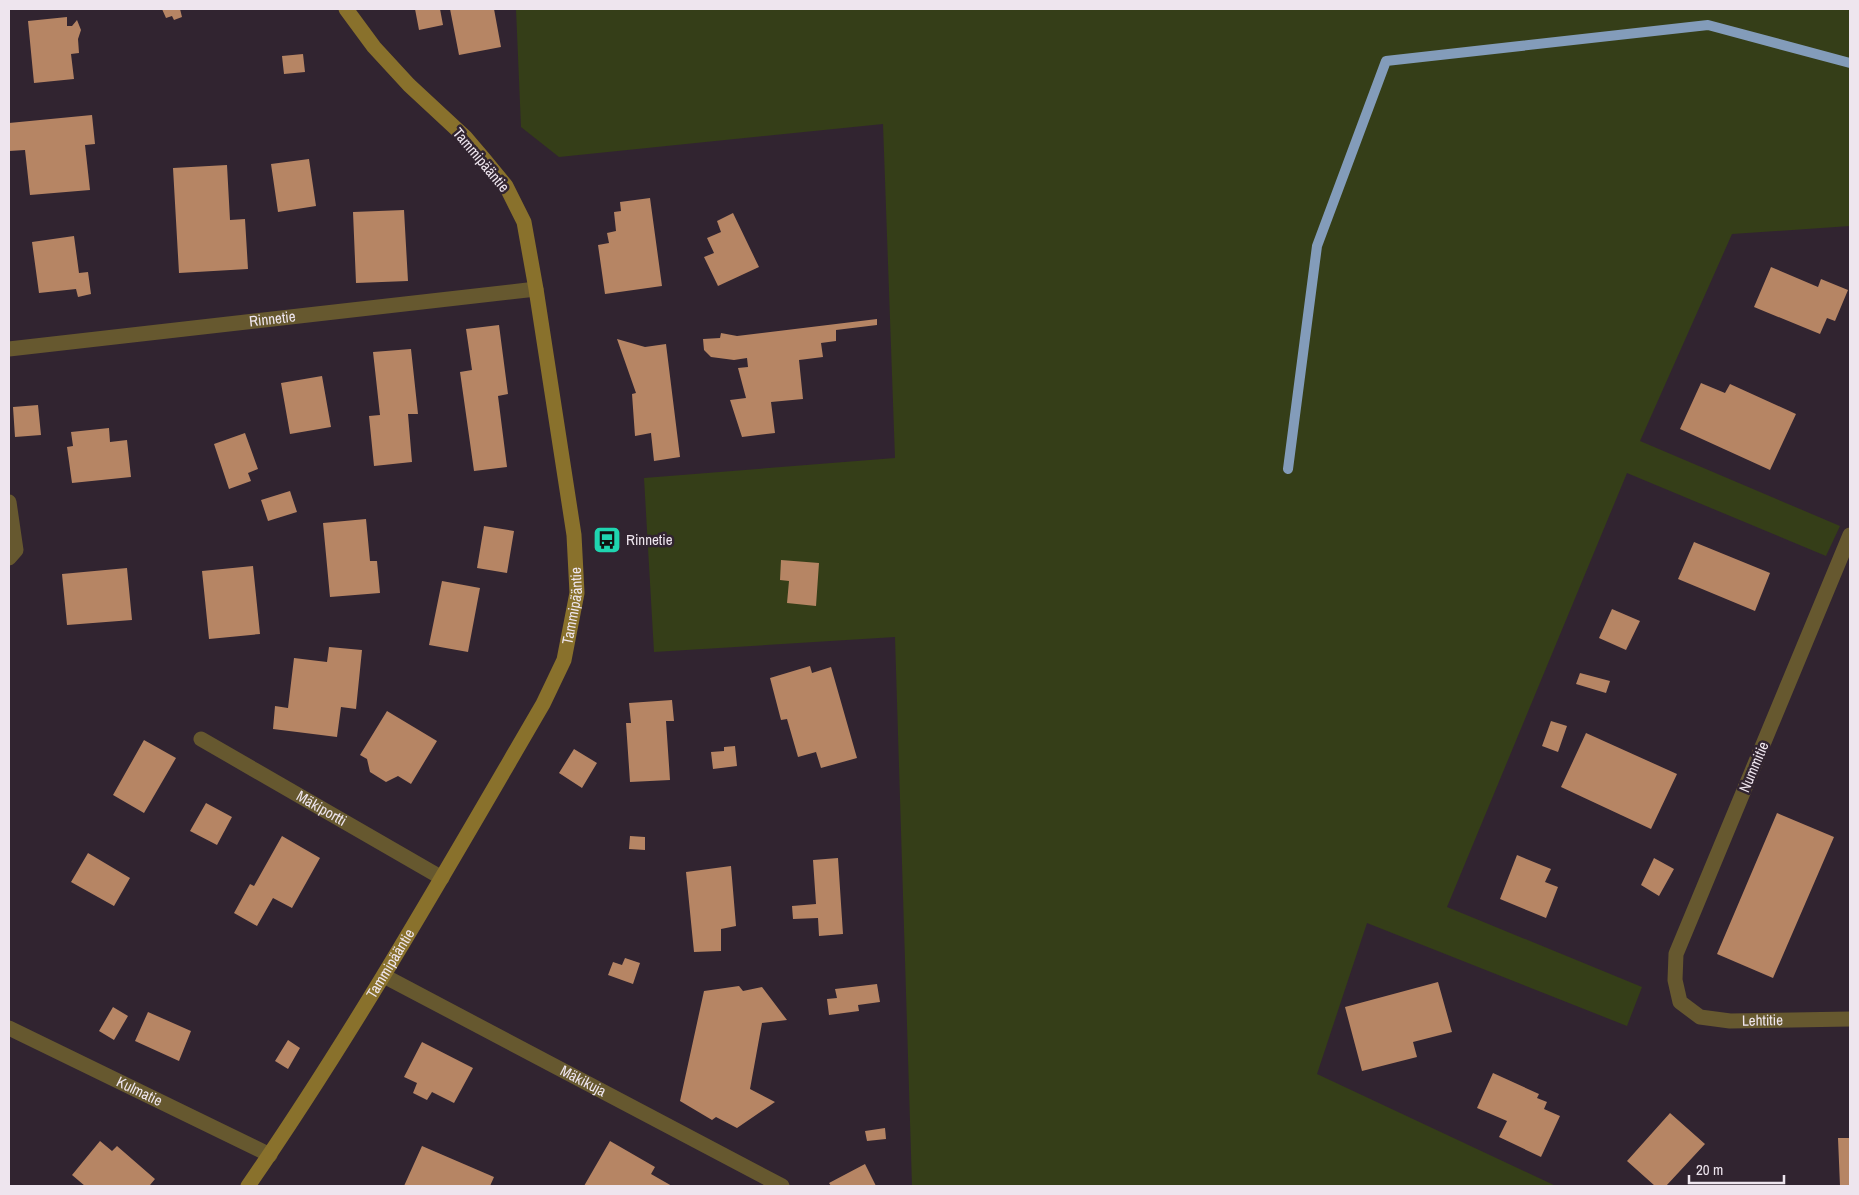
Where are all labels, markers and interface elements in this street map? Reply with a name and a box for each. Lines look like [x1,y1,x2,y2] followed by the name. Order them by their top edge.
[448,123,515,196] street label: Tammipääntie
[248,305,297,332] street label: Rinnetie
[592,525,622,555] bus stop icon: Rinnetie
[626,529,673,550] place label: Rinnetie
[556,567,587,646] street label: Tammipääntie
[1733,738,1774,795] street label: Nummitie
[293,785,351,831] street label: Mäkiportti
[361,924,419,1002] street label: Tammipääntie
[1742,1009,1783,1031] street label: Lehtitie
[557,1060,610,1101] street label: Mäkikuja
[113,1071,166,1111] street label: Kulmatie
[1689,1152,1784,1184] scale bar
[1696,1159,1723,1180] text: 20 m

